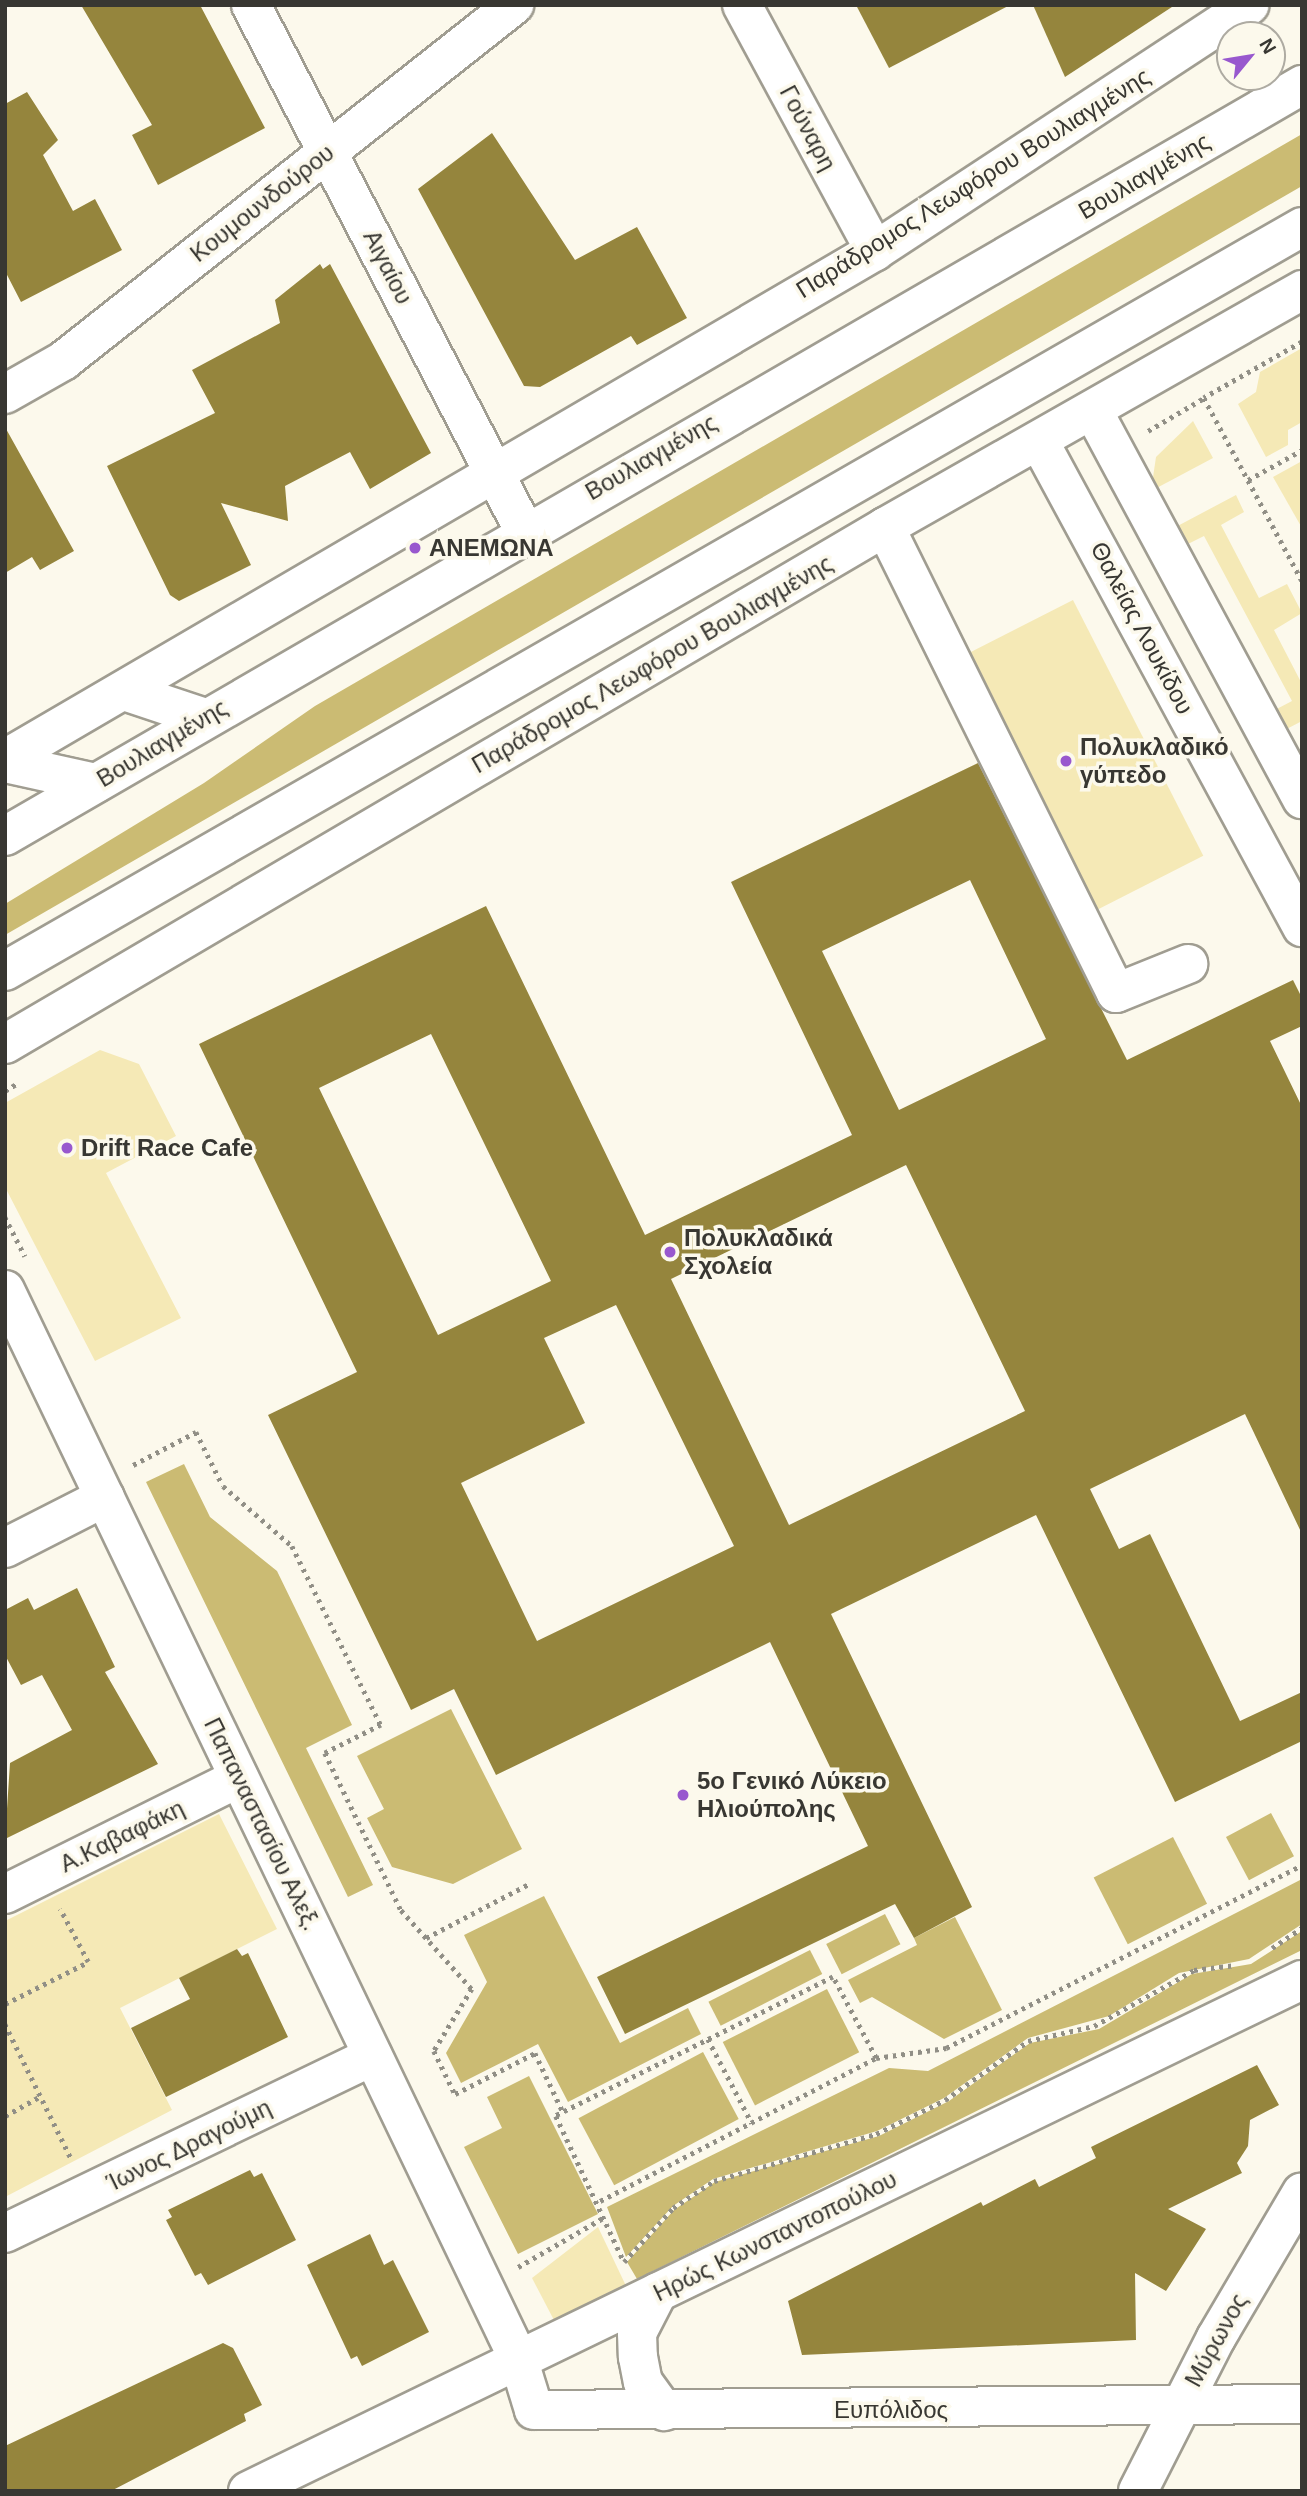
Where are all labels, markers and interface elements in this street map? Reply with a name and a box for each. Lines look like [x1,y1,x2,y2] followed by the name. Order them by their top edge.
[1216,21,1286,91] north arrow
[1255,35,1280,57] text: N
[790,61,1156,305] street label: Παράδρομος Λεωφόρου Βουλιαγμένης
[774,80,842,176] street label: Γούναρη
[1073,127,1215,225] street label: Βουλιαγμένης
[184,138,340,268] street label: Κουμουνδούρου
[357,225,419,309] street label: Αιγαίου
[580,408,722,506] street label: Βουλιαγμένης
[429,534,554,562] place label: ΑΝΕΜΩΝΑ
[1084,536,1200,720] street label: Θαλείας Λουκίδου
[407,540,423,556] marker: ΑΝΕΜΩΝΑ
[466,548,838,780] street label: Παράδρομος Λεωφόρου Βουλιαγμένης
[92,693,232,793] street label: Βουλιαγμένης
[1080,733,1229,789] place label: Πολυκλαδικό γύπεδο
[1058,753,1074,769] marker: Πολυκλαδικό γύπεδο
[81,1134,253,1162] place label: Drift Race Cafe
[59,1140,75,1156] marker: Drift Race Cafe
[684,1224,833,1280] place label: Πολυκλαδικά Σχολεία
[662,1244,678,1260] marker: Πολυκλαδικά Σχολεία
[198,1712,326,1936] street label: Παπαναστασίου Αλεξ.
[697,1767,888,1823] place label: 5ο Γενικό Λύκειο Ηλιούπολης
[675,1787,691,1803] marker: 5ο Γενικό Λύκειο Ηλιούπολης
[55,1794,189,1878] street label: Α.Καβαφάκη
[101,2092,277,2198] street label: Ίωνος Δραγούμη
[649,2164,901,2308] street label: Ηρώς Κωνσταντοπούλου
[1179,2288,1253,2392] street label: Μύρωνος
[834,2396,948,2424] street label: Ευπόλιδος

